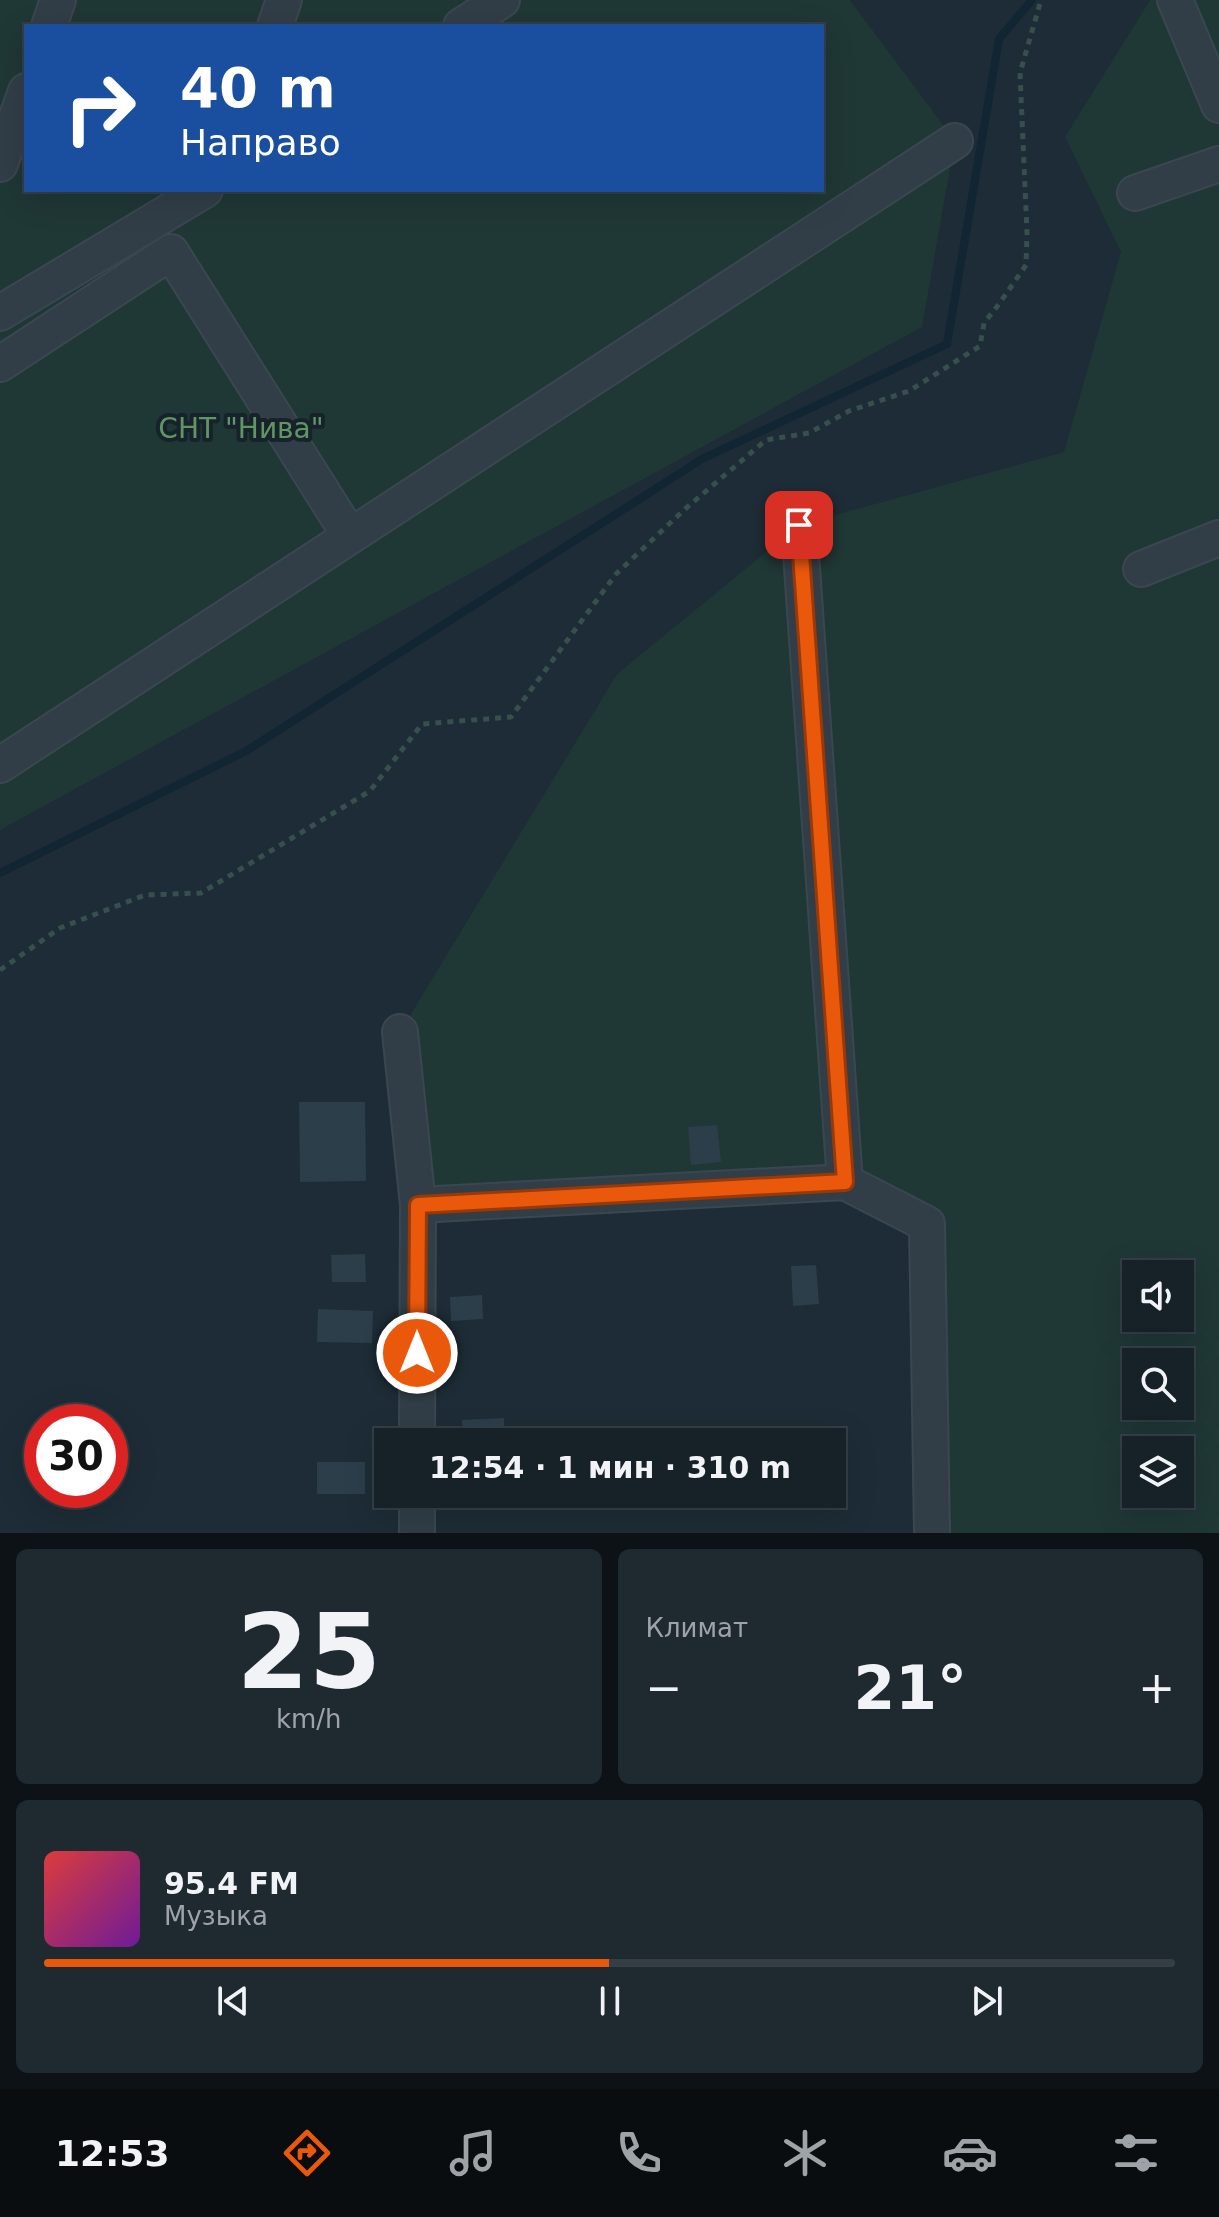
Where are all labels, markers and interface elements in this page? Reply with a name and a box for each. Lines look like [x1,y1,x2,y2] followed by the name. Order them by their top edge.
[180,55,336,120] text: 40 m
[48,56,152,160] icon: right
[180,122,341,163] text: Направо
[158,412,324,445] park label: СНТ "Нива"
[765,491,833,559] pin
[777,503,821,547] icon: arrive
[1122,1260,1194,1508] map controls
[1122,1260,1194,1332] button: sound
[375,1311,459,1395] position arrow
[1122,1348,1194,1420] button: search
[24,1404,128,1508] speed limit sign: 30
[1122,1436,1194,1508] button: layers
[429,1450,791,1485] text: 12:54 · 1 мин · 310 m
[236,1591,381,1713] text: 25
[646,1613,748,1643] text: Климат
[854,1653,967,1723] text: 21°
[646,1662,682,1713] text: −
[1138,1662,1175,1713] text: +
[276,1704,342,1734] text: km/h
[164,1866,299,1901] text: 95.4 FM
[164,1901,268,1931] text: Музыка
[211,1979,255,2023] icon: previous
[588,1979,632,2023] icon: pause
[965,1979,1009,2023] icon: next
[279,2125,335,2181] icon: directions
[445,2125,501,2181] icon: music
[611,2125,667,2181] icon: phone
[777,2125,833,2181] icon: climate
[942,2125,998,2181] icon: car
[1108,2125,1164,2181] icon: filters
[55,2133,169,2174] text: 12:53

